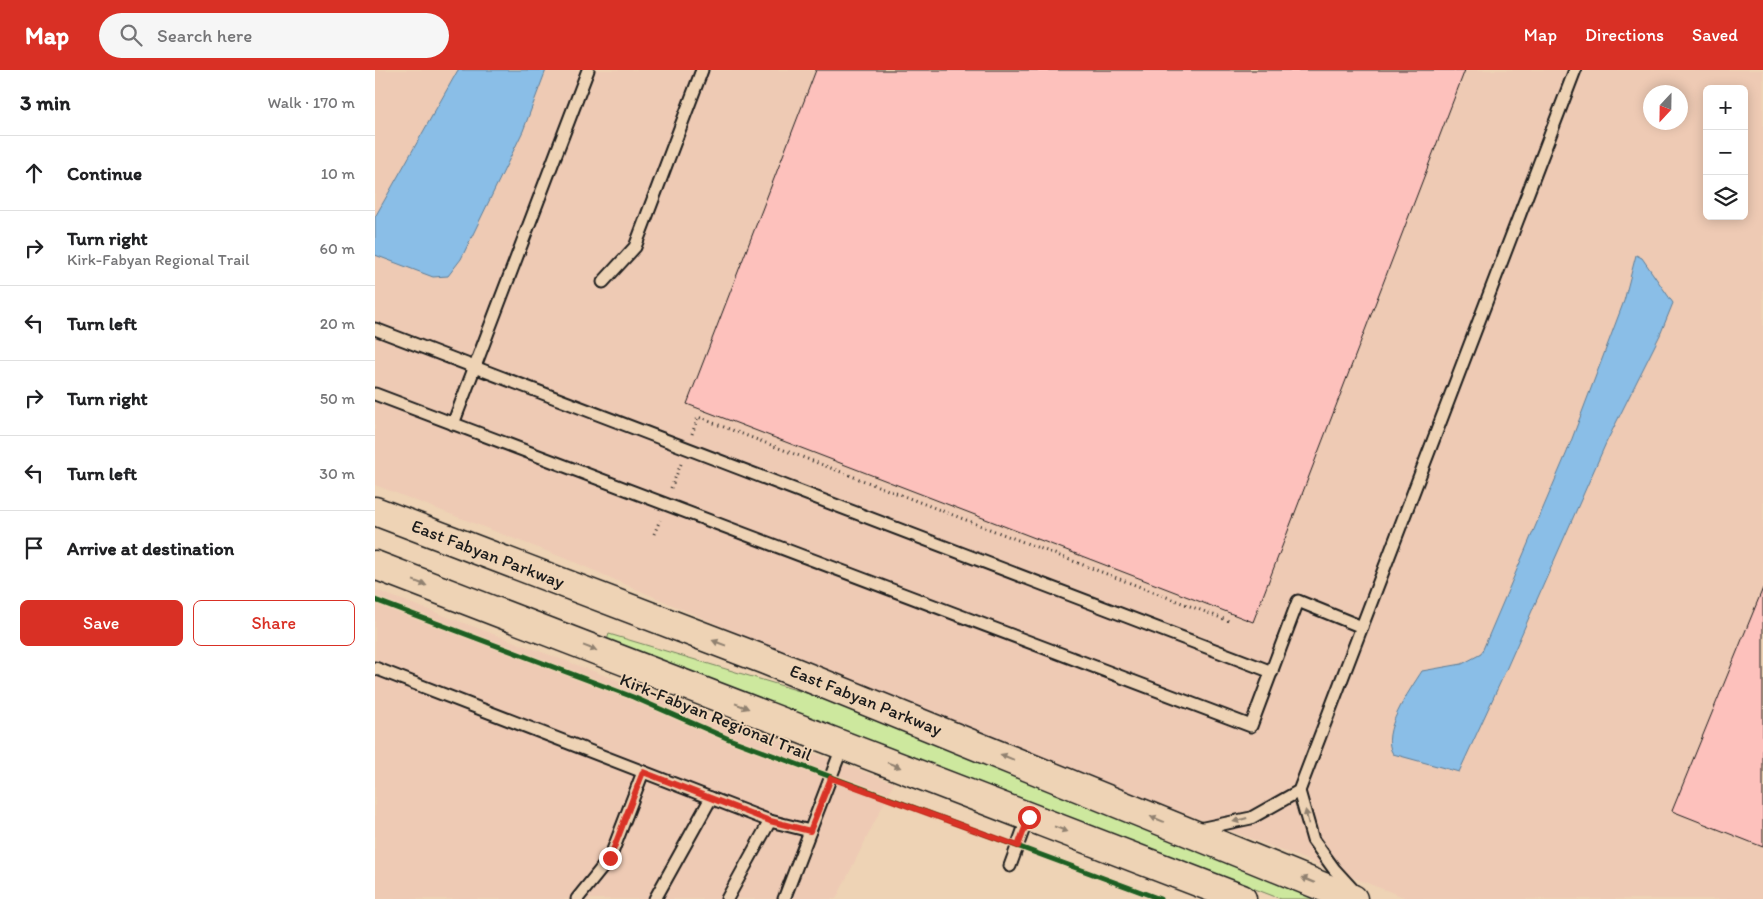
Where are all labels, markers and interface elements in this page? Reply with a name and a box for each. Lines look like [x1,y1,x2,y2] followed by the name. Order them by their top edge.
[99,13,449,58] search box
[25,21,69,50] text: Map
[117,21,145,49] icon: search
[157,24,252,47] text: Search here
[1524,24,1557,46] text: Map
[1585,24,1664,46] text: Directions
[1692,24,1738,46] text: Saved
[1643,85,1688,130] north arrow
[1703,85,1748,220] map controls
[1703,85,1748,130] button: +
[20,90,70,115] text: 3 min
[268,93,355,112] text: Walk · 170 m
[1703,130,1748,175] button: −
[20,159,48,187] icon: ahead
[67,162,142,185] text: Continue
[321,164,355,183] text: 10 m
[1703,175,1748,220] button: layers
[67,227,148,250] text: Turn right
[20,234,48,262] icon: right
[320,239,355,258] text: 60 m
[67,250,250,269] text: Kirk-Fabyan Regional Trail
[20,309,48,337] icon: left
[67,312,137,335] text: Turn left
[320,314,355,333] text: 20 m
[20,384,48,412] icon: right
[67,387,148,410] text: Turn right
[320,389,355,408] text: 50 m
[20,459,48,487] icon: left
[67,462,137,485] text: Turn left
[319,464,355,483] text: 30 m
[408,515,568,594] street label: East Fabyan Parkway
[20,534,48,562] icon: arrive
[67,537,234,560] text: Arrive at destination
[413,580,428,587] one-way arrow
[20,600,183,646] button: Save
[193,600,355,646] button: Share
[712,638,726,646] one-way arrow
[583,644,598,652] one-way arrow
[787,659,946,741] street label: East Fabyan Parkway
[617,668,815,766] street label: Kirk-Fabyan Regional Trail
[735,703,749,711] one-way arrow
[1000,753,1014,761] one-way arrow
[886,762,901,769] one-way arrow
[1018,806,1041,829] route start
[1303,809,1311,824] one-way arrow
[1149,815,1164,823] one-way arrow
[1233,817,1248,825] one-way arrow
[1054,826,1069,834] one-way arrow
[599,847,622,870] route end
[1301,876,1315,884] one-way arrow

